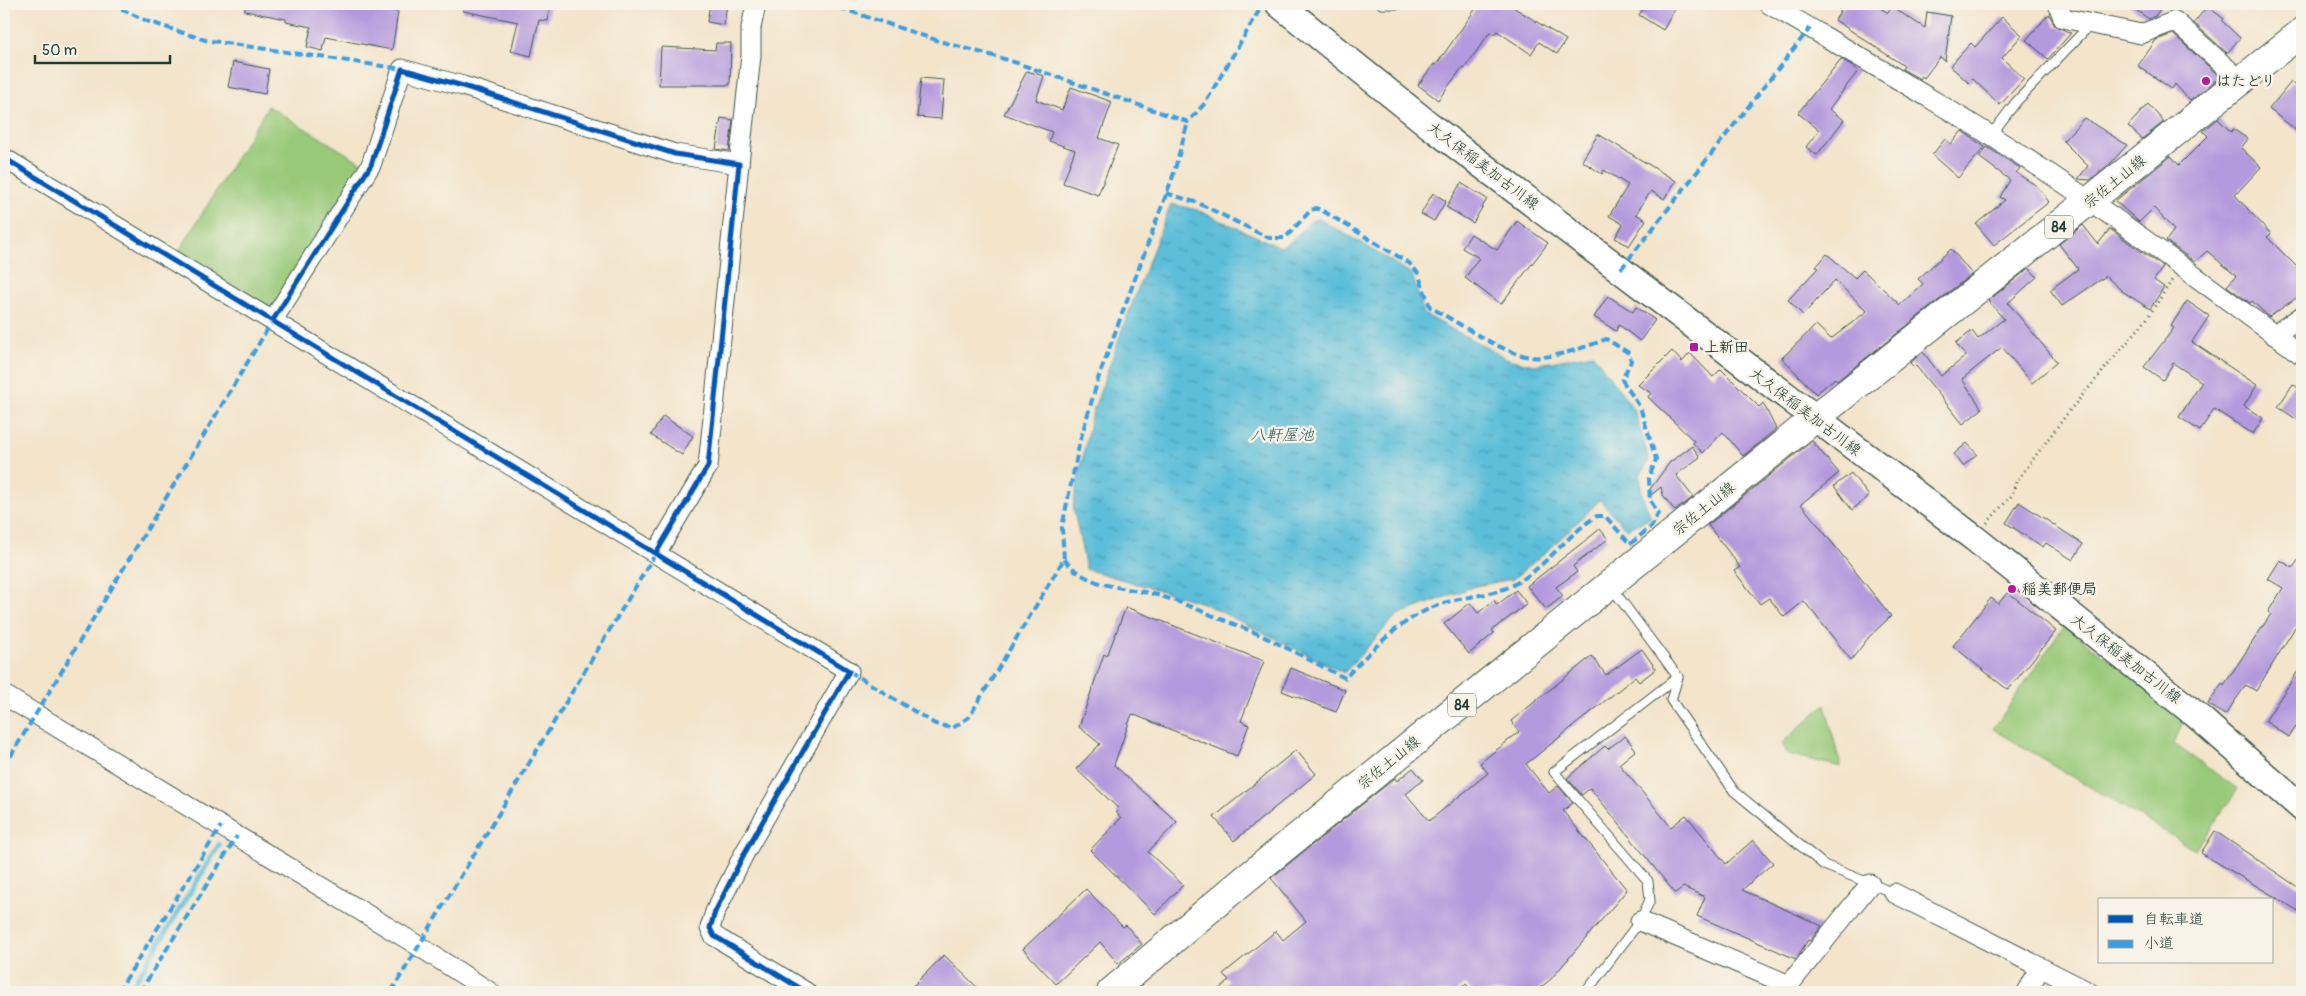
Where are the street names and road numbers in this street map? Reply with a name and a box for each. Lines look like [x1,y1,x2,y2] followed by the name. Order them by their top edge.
[1423,118,1543,214] street label: 大久保稲美加古川線
[2080,151,2150,213] street label: 宗佐土山線
[2045,216,2073,238] road number: 84
[1745,364,1865,460] street label: 大久保稲美加古川線
[1669,478,1739,540] street label: 宗佐土山線
[2067,610,2185,708] street label: 大久保稲美加古川線
[1448,694,1476,716] road number: 84
[1354,732,1424,794] street label: 宗佐土山線

